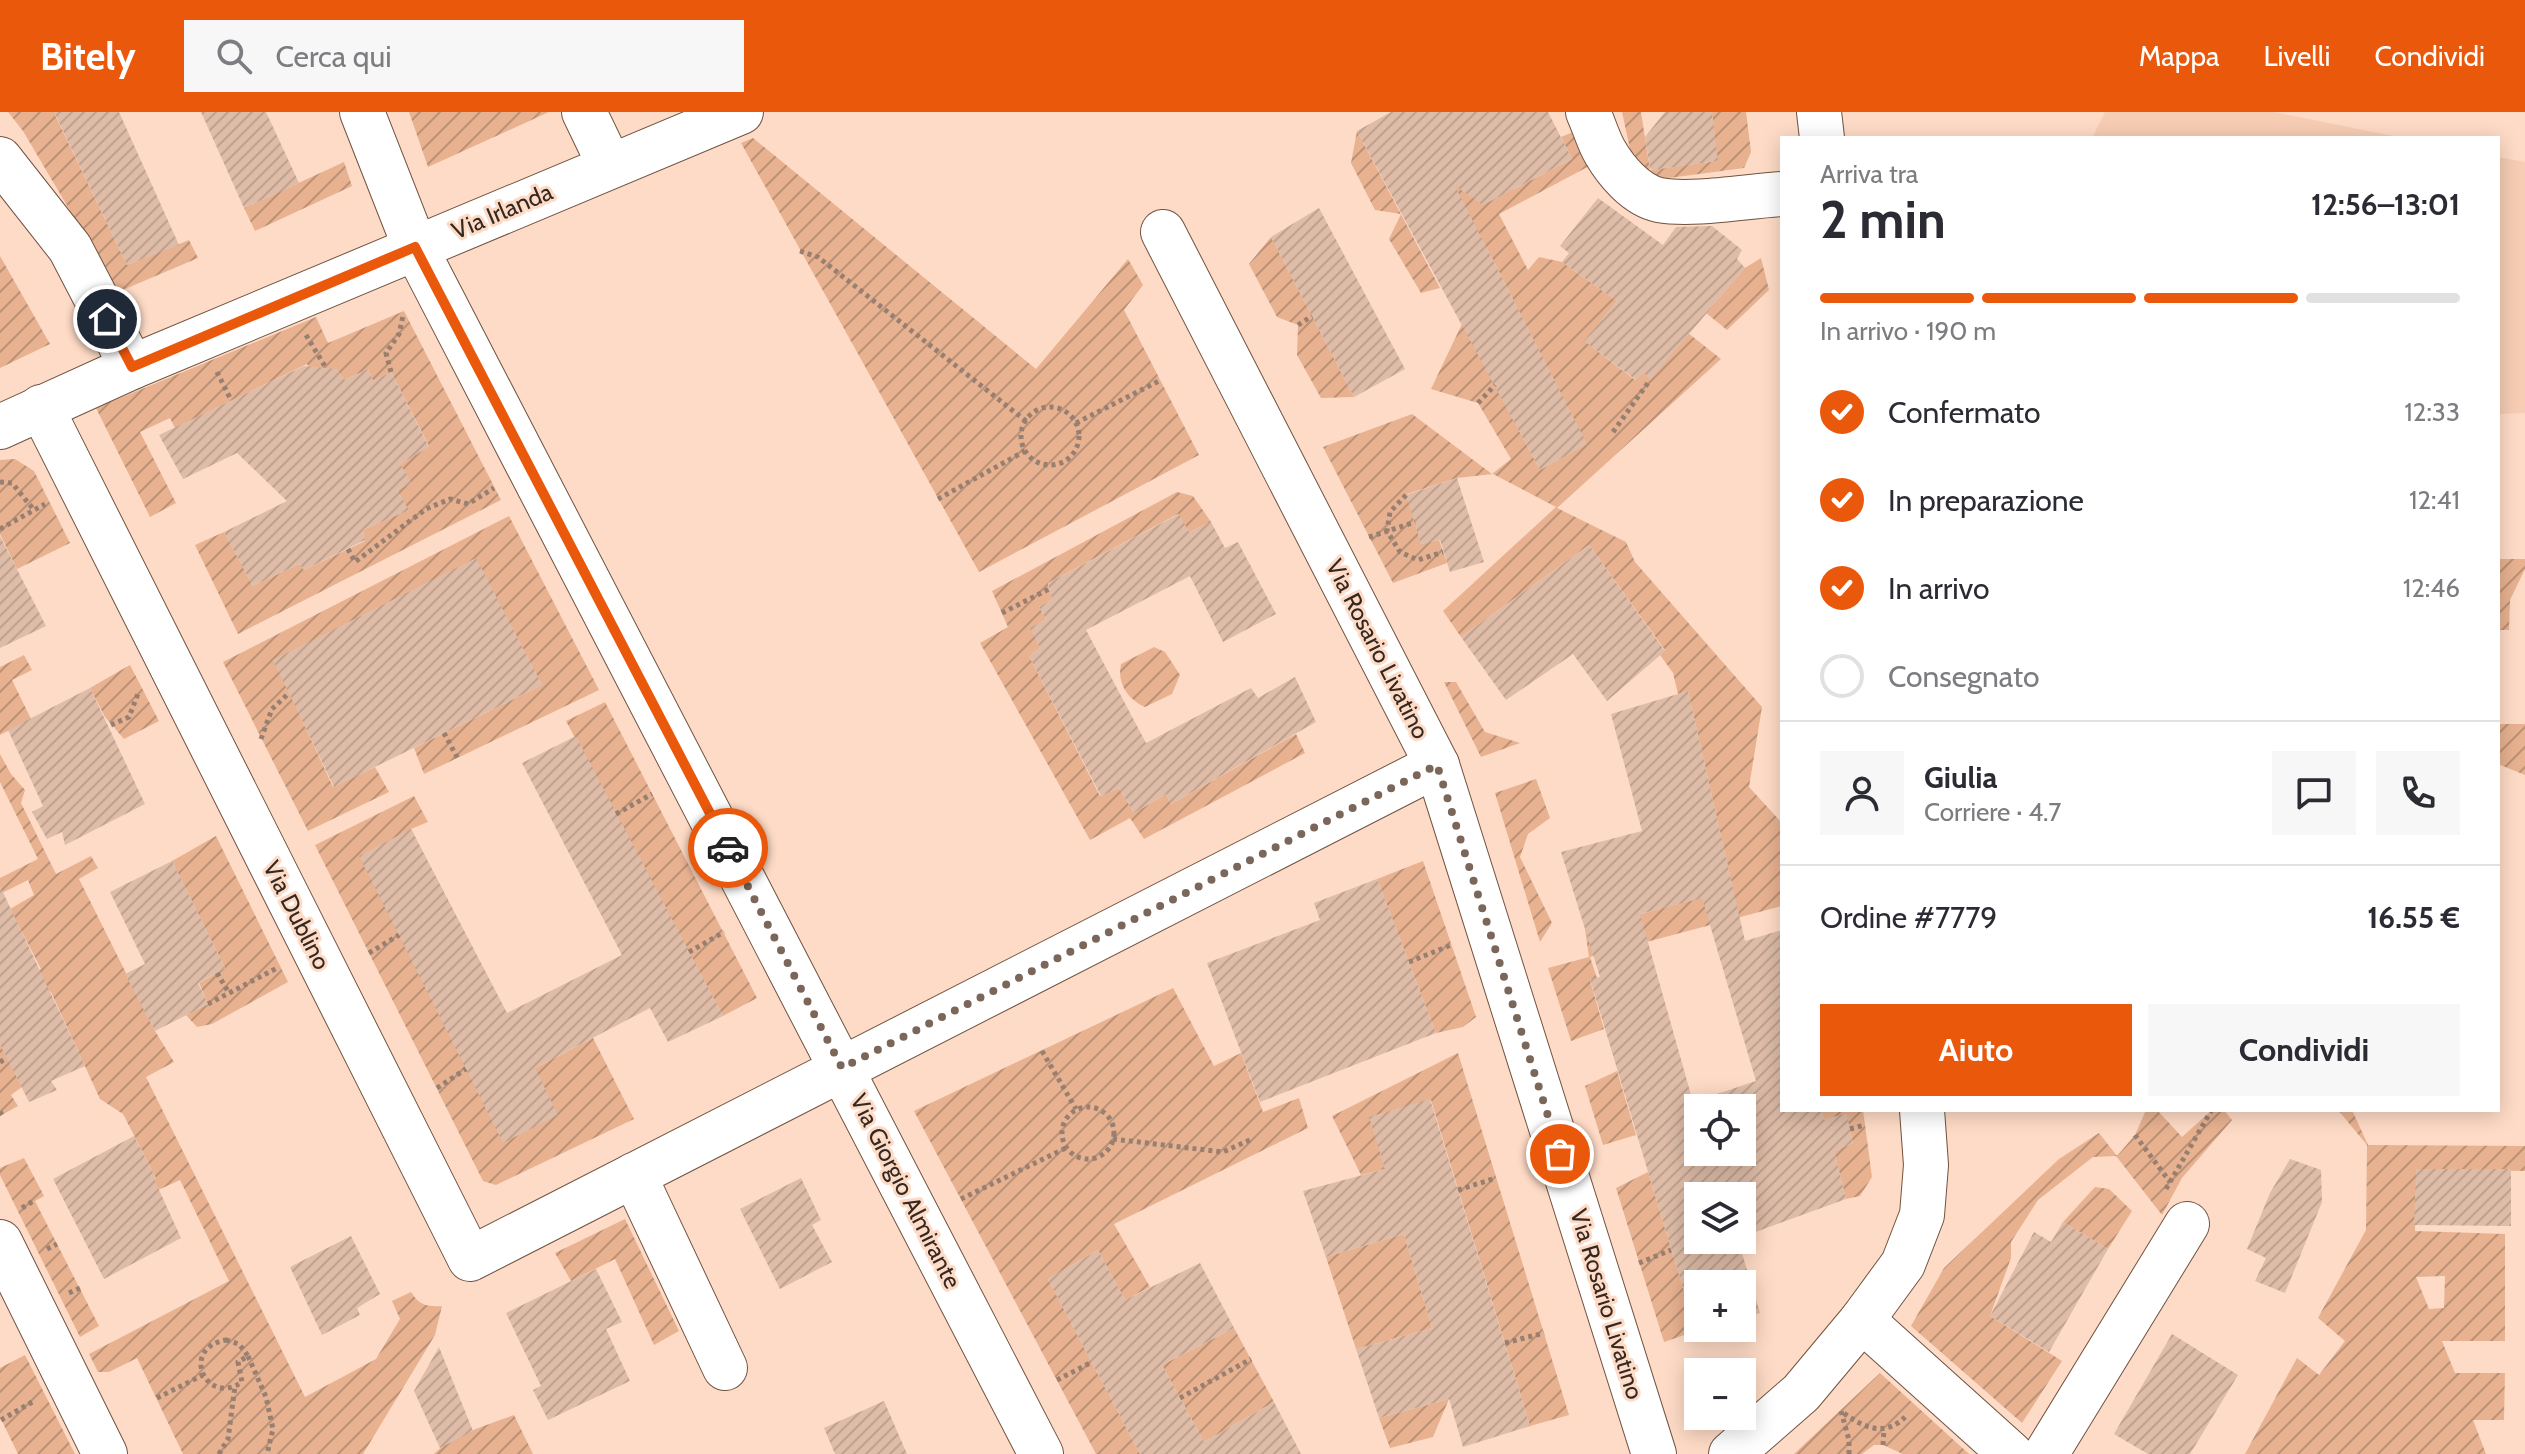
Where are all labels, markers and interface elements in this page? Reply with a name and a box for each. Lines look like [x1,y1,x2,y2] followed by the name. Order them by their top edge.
[184,20,744,92] search box
[40,33,136,80] text: Bitely
[212,34,256,78] icon: search
[276,38,392,75] text: Cerca qui
[2139,39,2219,73] text: Mappa
[2263,39,2330,73] text: Livelli
[2374,39,2485,73] text: Condividi
[1820,158,1918,190] text: Arriva tra
[447,177,557,245] street label: Via Irlanda
[2311,186,2460,223] text: 12:56–13:01
[1820,188,1946,251] text: 2 min
[73,285,141,353] pin
[85,297,129,341] icon: home
[1820,315,1996,347] text: In arrivo · 190 m
[1820,390,1864,434] icon: check
[1888,394,2041,431] text: Confermato
[2404,396,2460,428] text: 12:33
[1820,478,1864,522] icon: check
[1888,482,2084,519] text: In preparazione
[2409,484,2460,516] text: 12:41
[1320,554,1436,744] street label: Via Rosario Livatino
[1820,566,1864,610] icon: check
[1888,570,1990,607] text: In arrivo
[2403,572,2460,604] text: 12:46
[1888,658,2039,695] text: Consegnato
[1820,751,1904,835] button: person
[2272,751,2356,835] button: chat
[2376,751,2460,835] button: phone
[1924,759,1998,796] text: Giulia
[1924,796,2061,828] text: Corriere · 4.7
[688,808,768,888] courier
[706,826,750,870] icon: car
[257,856,337,974] street label: Via Dublino
[1820,899,1997,936] text: Ordine #7779
[2367,899,2460,936] text: 16.55 €
[1820,1004,2132,1096] button: Aiuto
[2148,1004,2460,1096] button: Condividi
[844,1089,968,1293] street label: Via Giorgio Almirante
[1684,1094,1756,1430] map controls
[1684,1094,1756,1166] button: locate
[1526,1120,1594,1188] pin
[1538,1132,1582,1176] icon: bag
[1684,1182,1756,1254] button: layers
[1564,1205,1650,1403] street label: Via Rosario Livatino
[1684,1270,1756,1342] button: +
[1684,1358,1756,1430] button: −

